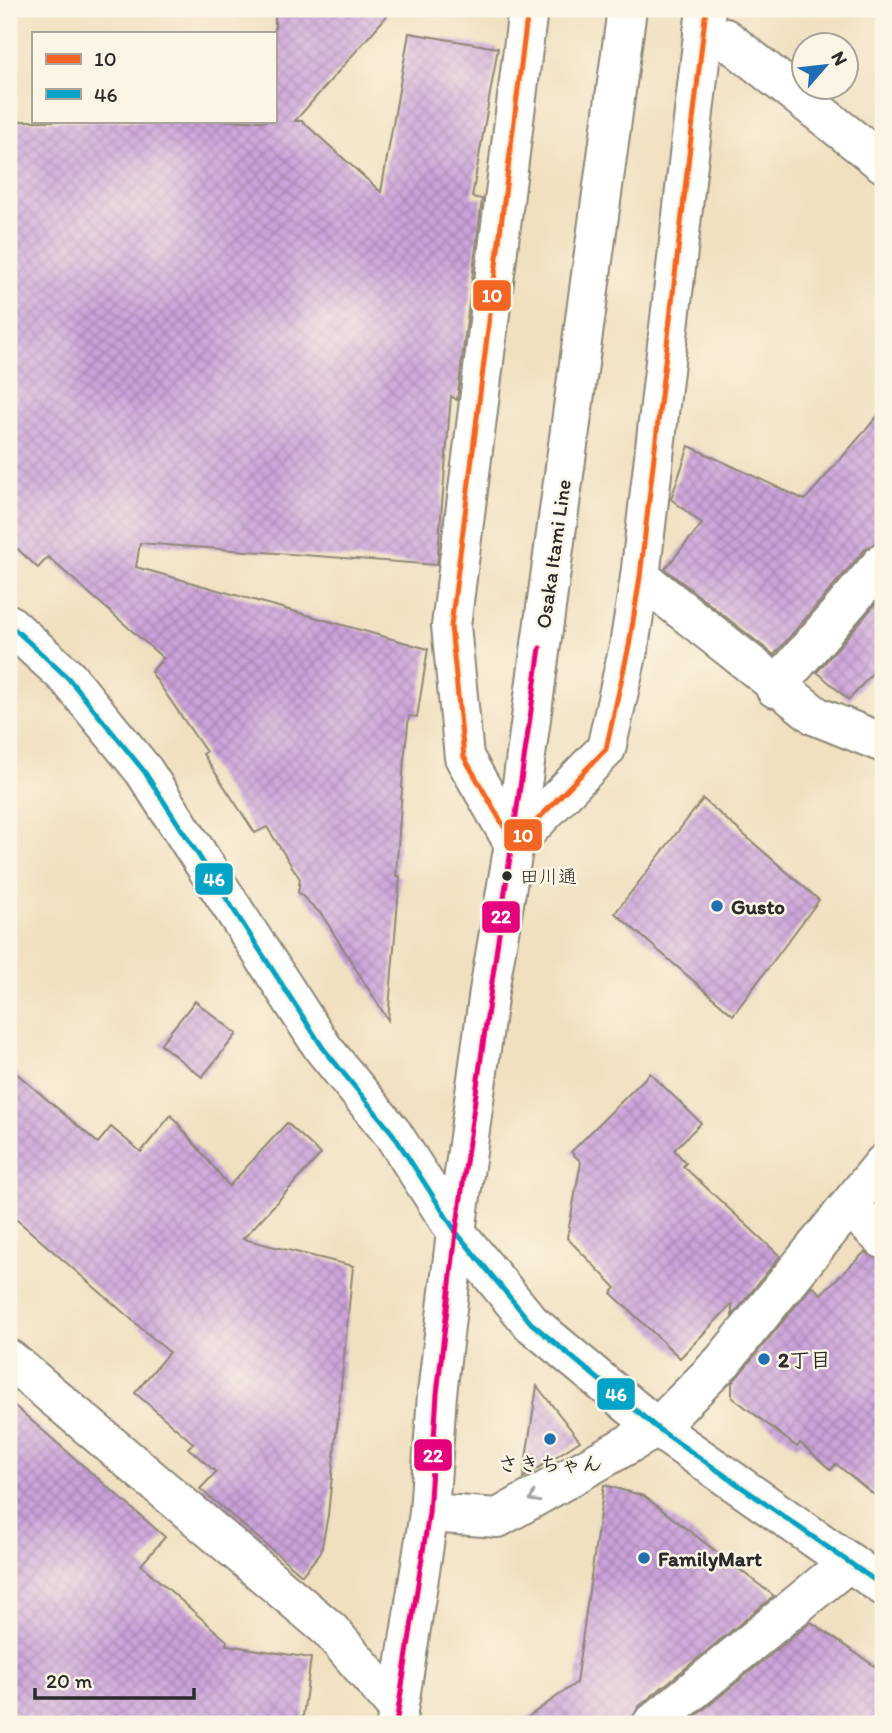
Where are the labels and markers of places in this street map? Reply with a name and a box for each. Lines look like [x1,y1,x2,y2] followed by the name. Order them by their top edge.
[520,865,577,888] place label: 田川通
[500,869,514,883] marker: 田川通
[731,894,785,919] place label: Gusto
[709,898,725,914] marker: Gusto
[778,1347,831,1372] place label: 2丁目
[756,1351,772,1367] marker: 2丁目
[542,1431,558,1447] marker: さきちゃん
[498,1451,603,1476] place label: さきちゃん
[658,1546,762,1572] place label: FamilyMart
[636,1550,652,1566] marker: FamilyMart

